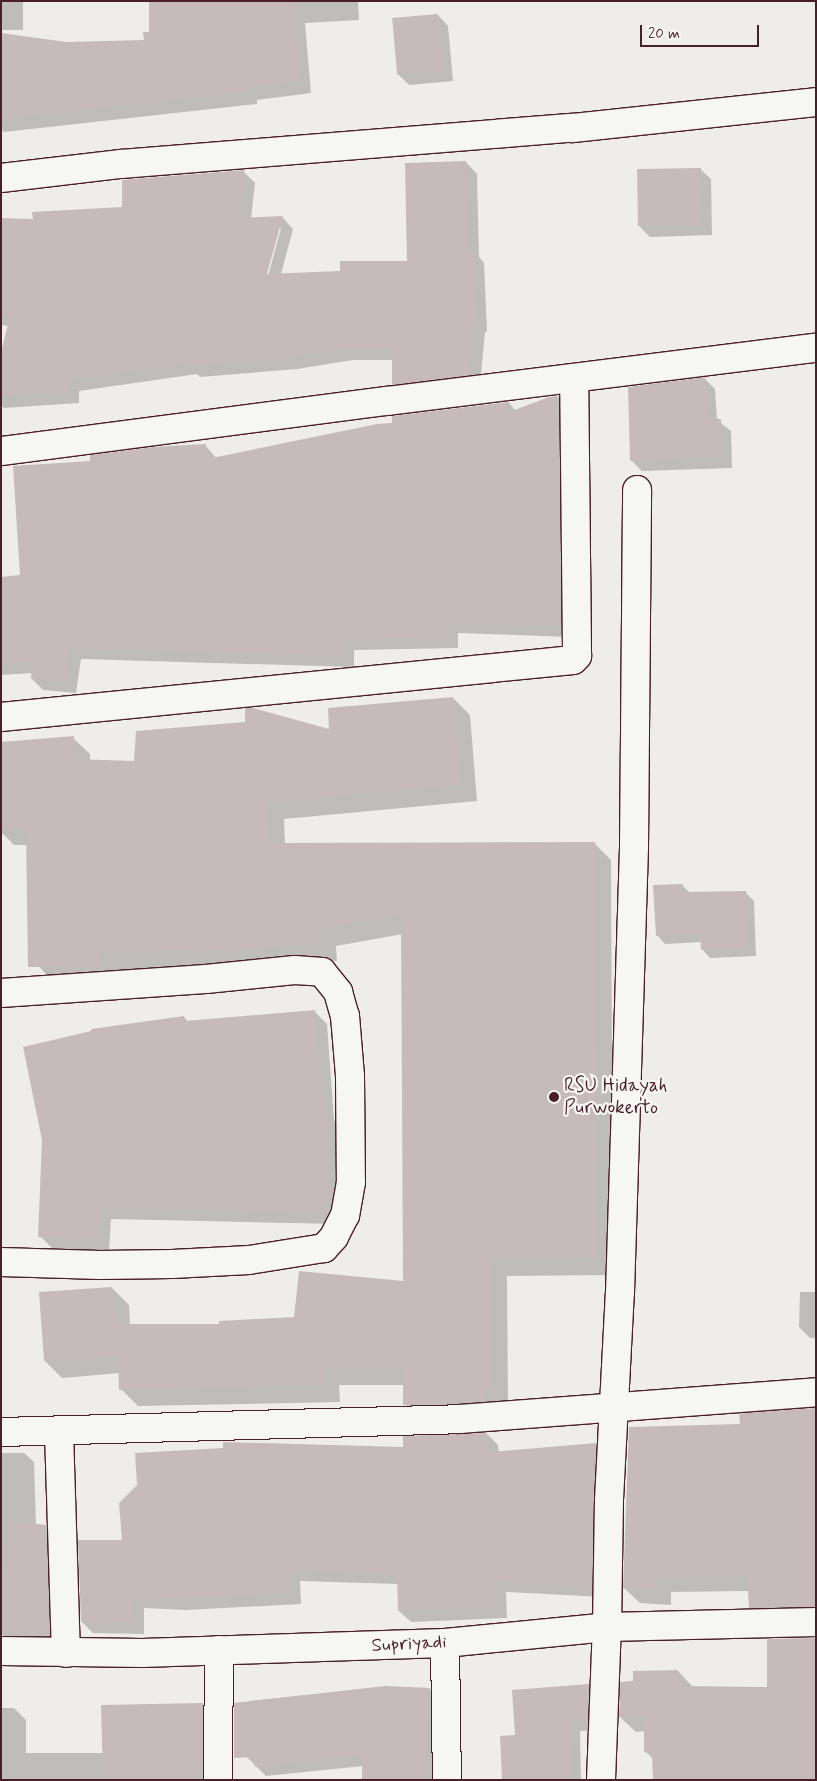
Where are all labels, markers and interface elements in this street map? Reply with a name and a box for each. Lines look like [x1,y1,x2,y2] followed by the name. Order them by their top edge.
[642,15,761,47] scale bar
[648,24,680,44] text: 20 m
[564,1075,667,1119] place label: RSU Hidayah Purwokerto
[548,1091,560,1103] marker: RSU Hidayah Purwokerto
[371,1631,447,1657] street label: Supriyadi

